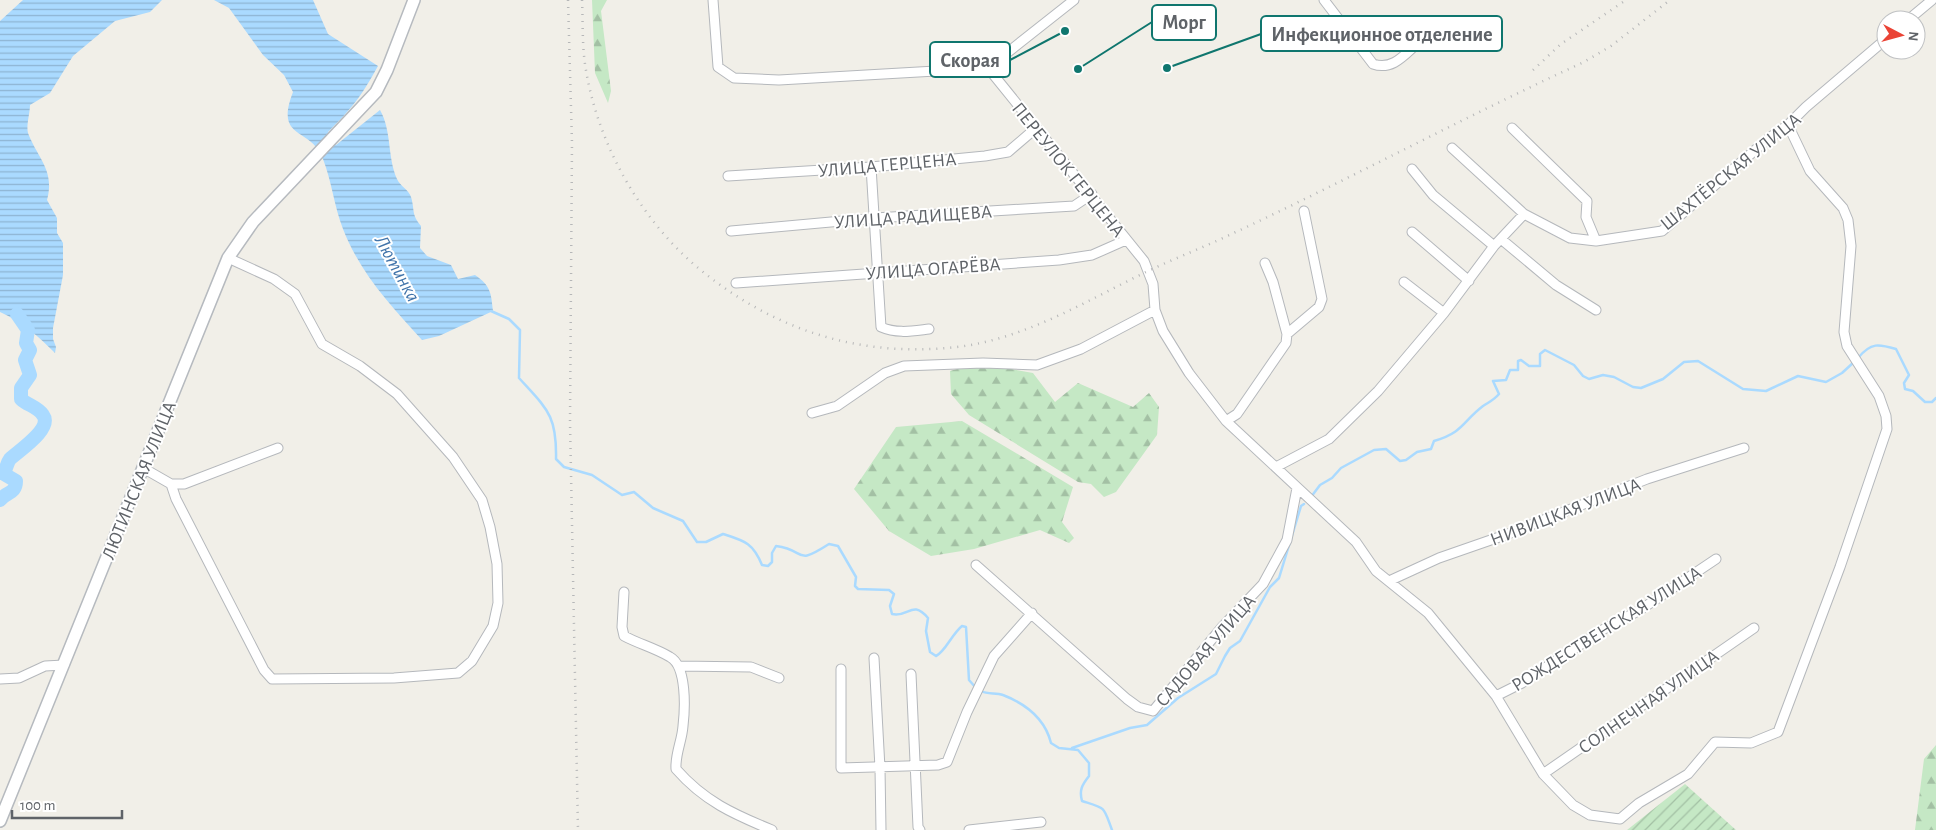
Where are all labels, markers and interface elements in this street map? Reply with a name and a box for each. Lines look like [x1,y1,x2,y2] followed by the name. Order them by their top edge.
[1152,5,1216,40] callout: Морг
[1876,10,1926,60] north arrow
[1162,13,1206,33] text: Морг
[1261,16,1502,51] callout: Инфекционное отделение
[1271,25,1493,45] text: Инфекционное отделение
[1905,31,1920,42] text: N
[930,42,1010,77] callout: Скорая
[940,51,1000,71] text: Скорая
[1008,99,1128,241] street label: ПЕРЕУЛОК ГЕРЦЕНА
[1657,109,1805,234] street label: ШАХТЁРСКАЯ УЛИЦА
[817,150,957,181] street label: УЛИЦА ГЕРЦЕНА
[834,202,993,232] street label: УЛИЦА РАДИЩЕВА
[370,231,424,305] water label: Лютинка
[865,254,1001,284] street label: УЛИЦА ОГАРЁВА
[99,399,180,562] street label: ЛЮТИНСКАЯ УЛИЦА
[1488,475,1643,550] street label: НИВИЦКАЯ УЛИЦА
[1509,563,1705,696] street label: РОЖДЕСТВЕНСКАЯ УЛИЦА
[1153,591,1260,711] street label: САДОВАЯ УЛИЦА
[1575,647,1723,758] street label: СОЛНЕЧНАЯ УЛИЦА
[12,788,122,820] scale bar
[20,798,55,813] text: 100 m

